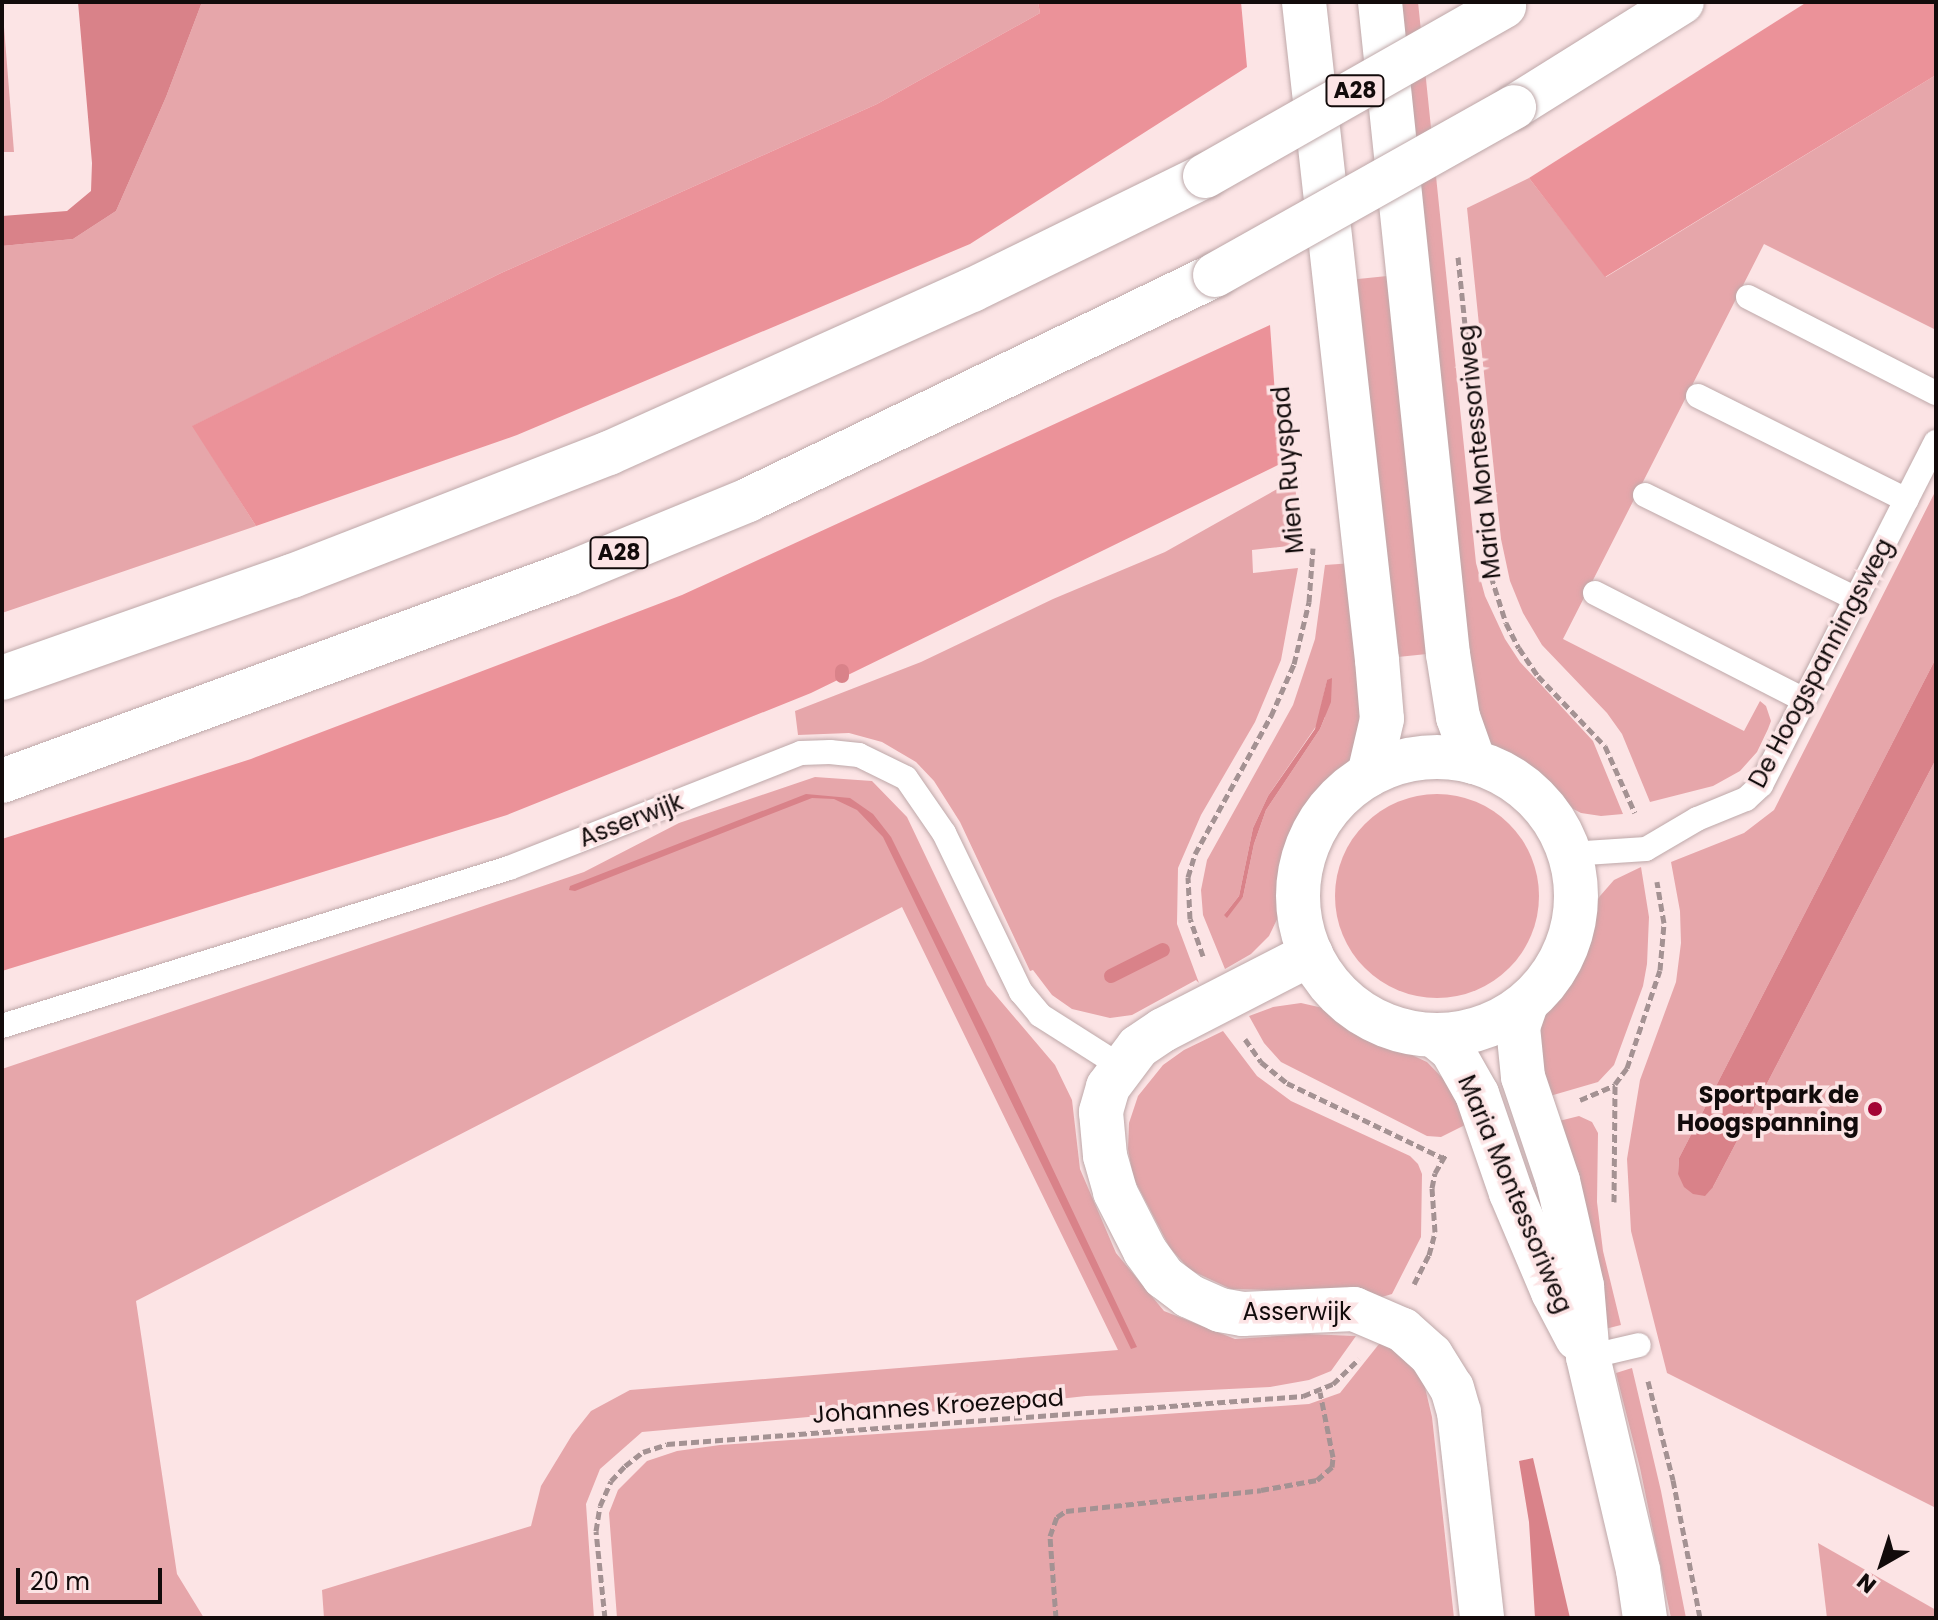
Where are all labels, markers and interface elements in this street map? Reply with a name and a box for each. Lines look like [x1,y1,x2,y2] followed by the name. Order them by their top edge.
[1325,73,1385,109] road number: A28
[1451,323,1507,581] street label: Maria Montessoriweg
[1266,385,1310,555] street label: Mien Ruyspad
[1743,533,1899,793] street label: De Hoogspanningsweg
[589,535,649,571] road number: A28
[575,787,687,853] street label: Asserwijk
[1452,1071,1578,1317] street label: Maria Montessoriweg
[1677,1081,1859,1137] place label: Sportpark de Hoogspanning
[1866,1100,1884,1118] marker: Sportpark de Hoogspanning
[1243,1298,1351,1326] street label: Asserwijk
[811,1383,1065,1429] street label: Johannes Kroezepad
[1842,1524,1922,1604] north arrow
[20,1552,166,1602] scale bar
[30,1565,90,1598] text: 20 m
[1850,1566,1883,1600] text: N

